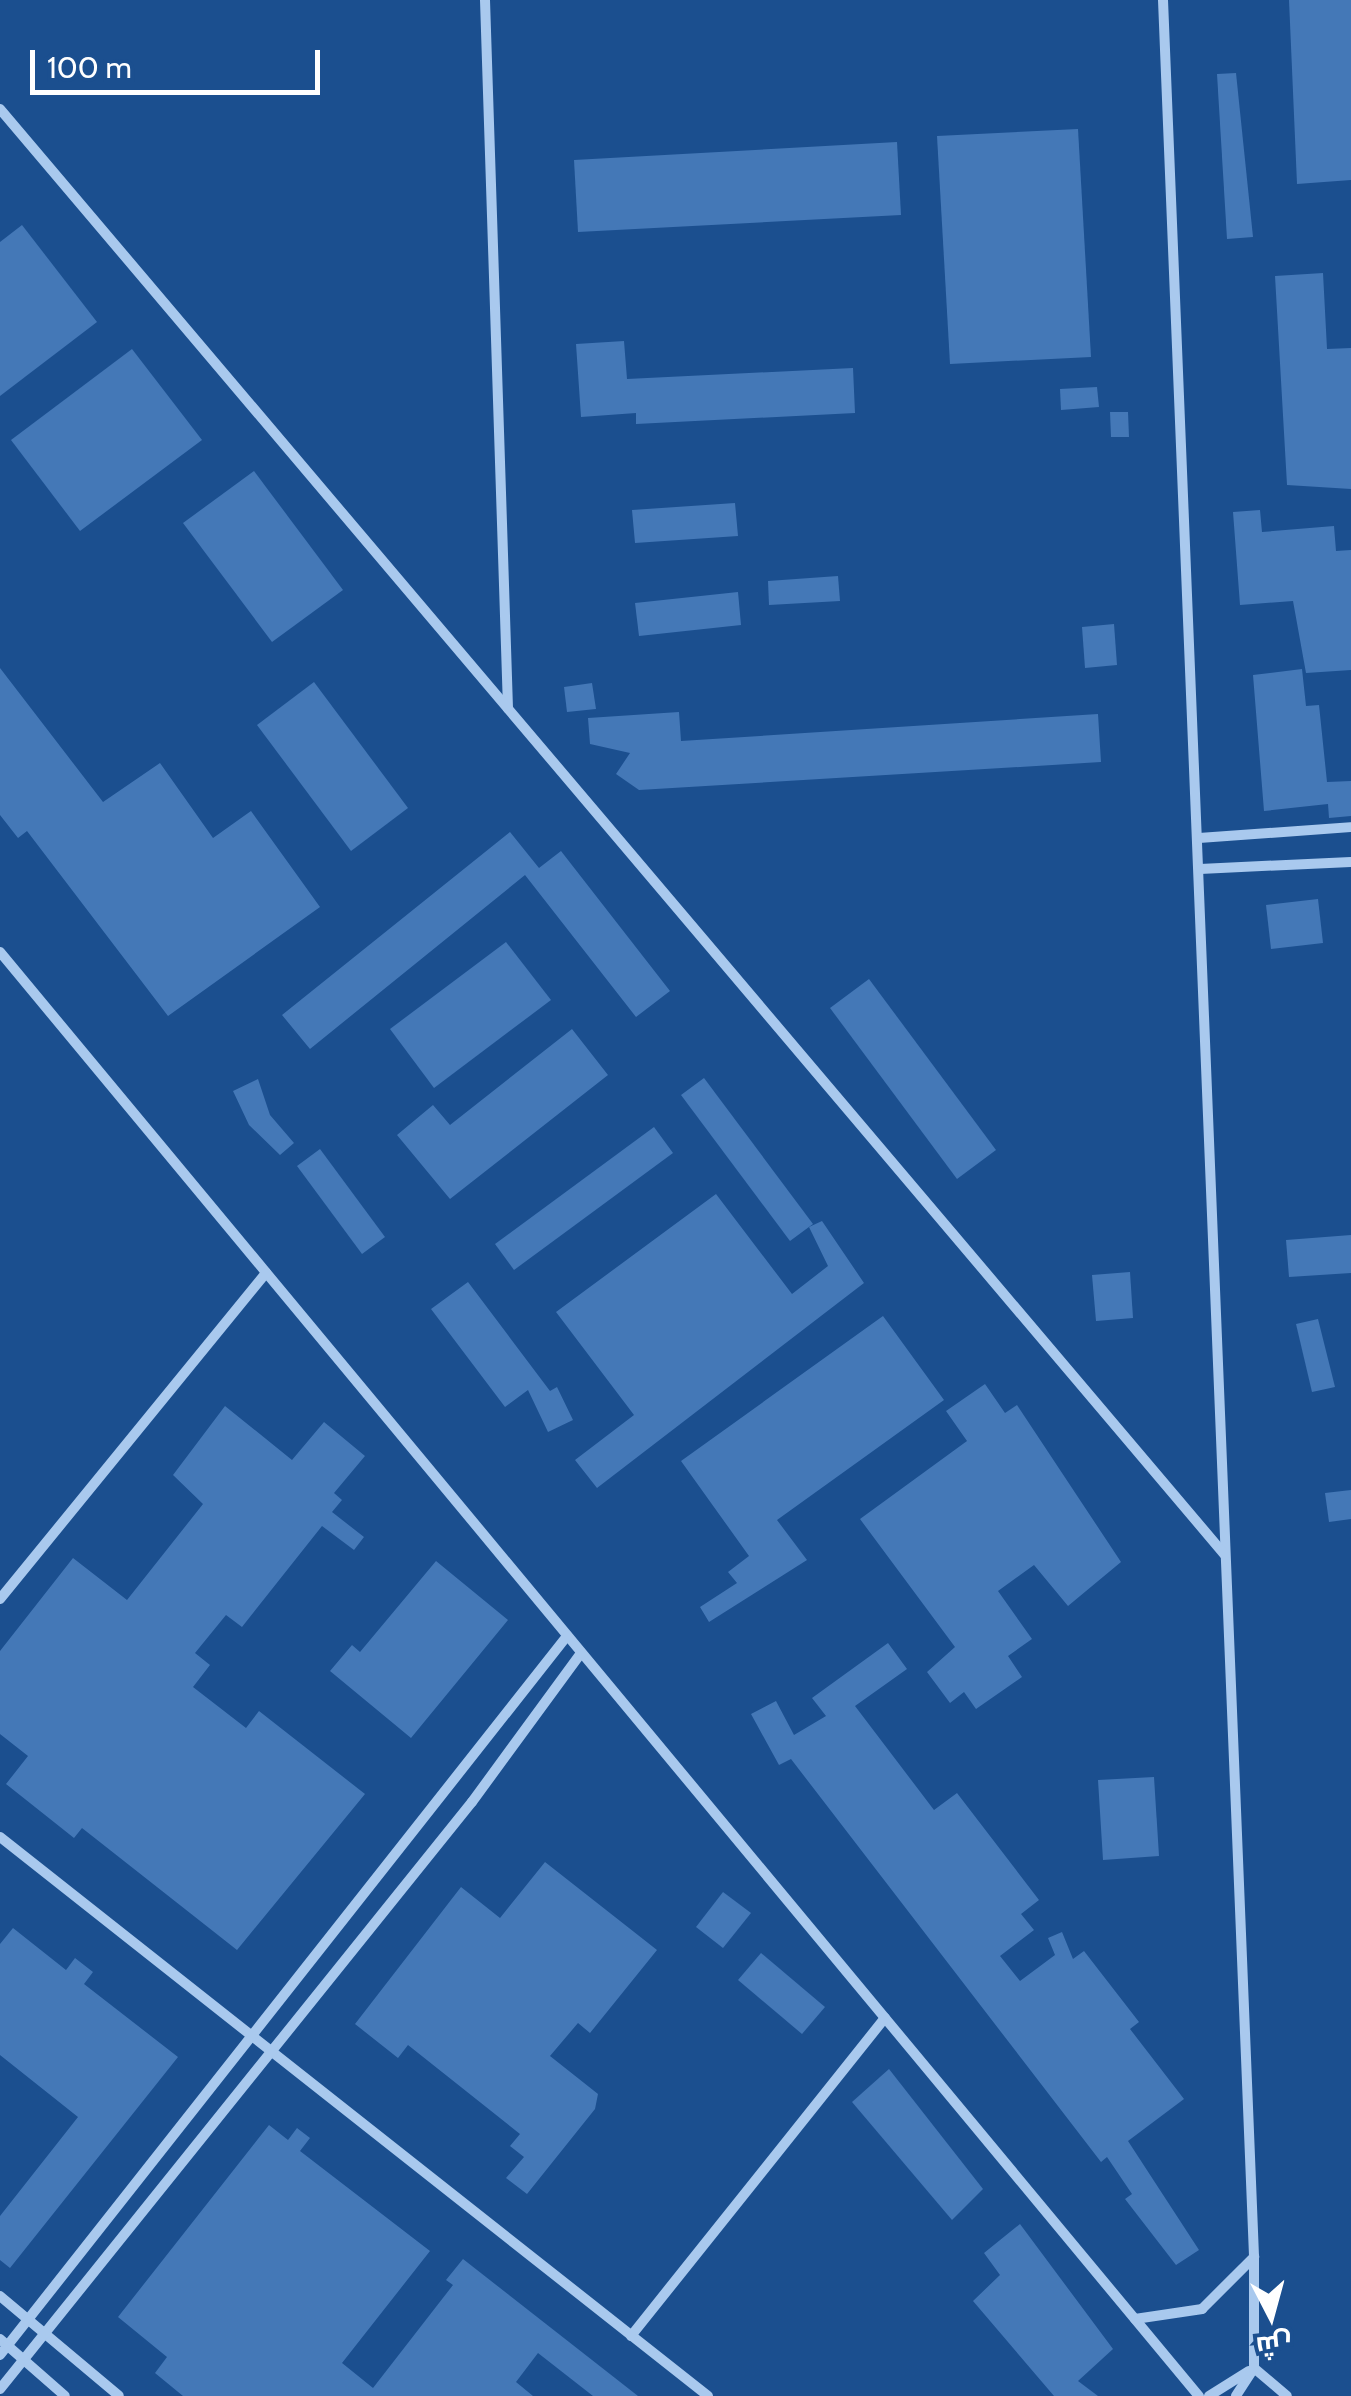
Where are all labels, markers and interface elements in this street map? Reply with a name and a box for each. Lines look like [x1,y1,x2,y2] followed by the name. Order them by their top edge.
[35,30,325,92] scale bar
[47,49,132,86] text: 100 m
[1221,2266,1321,2366] north arrow
[1254,2327,1294,2365] text: ش

